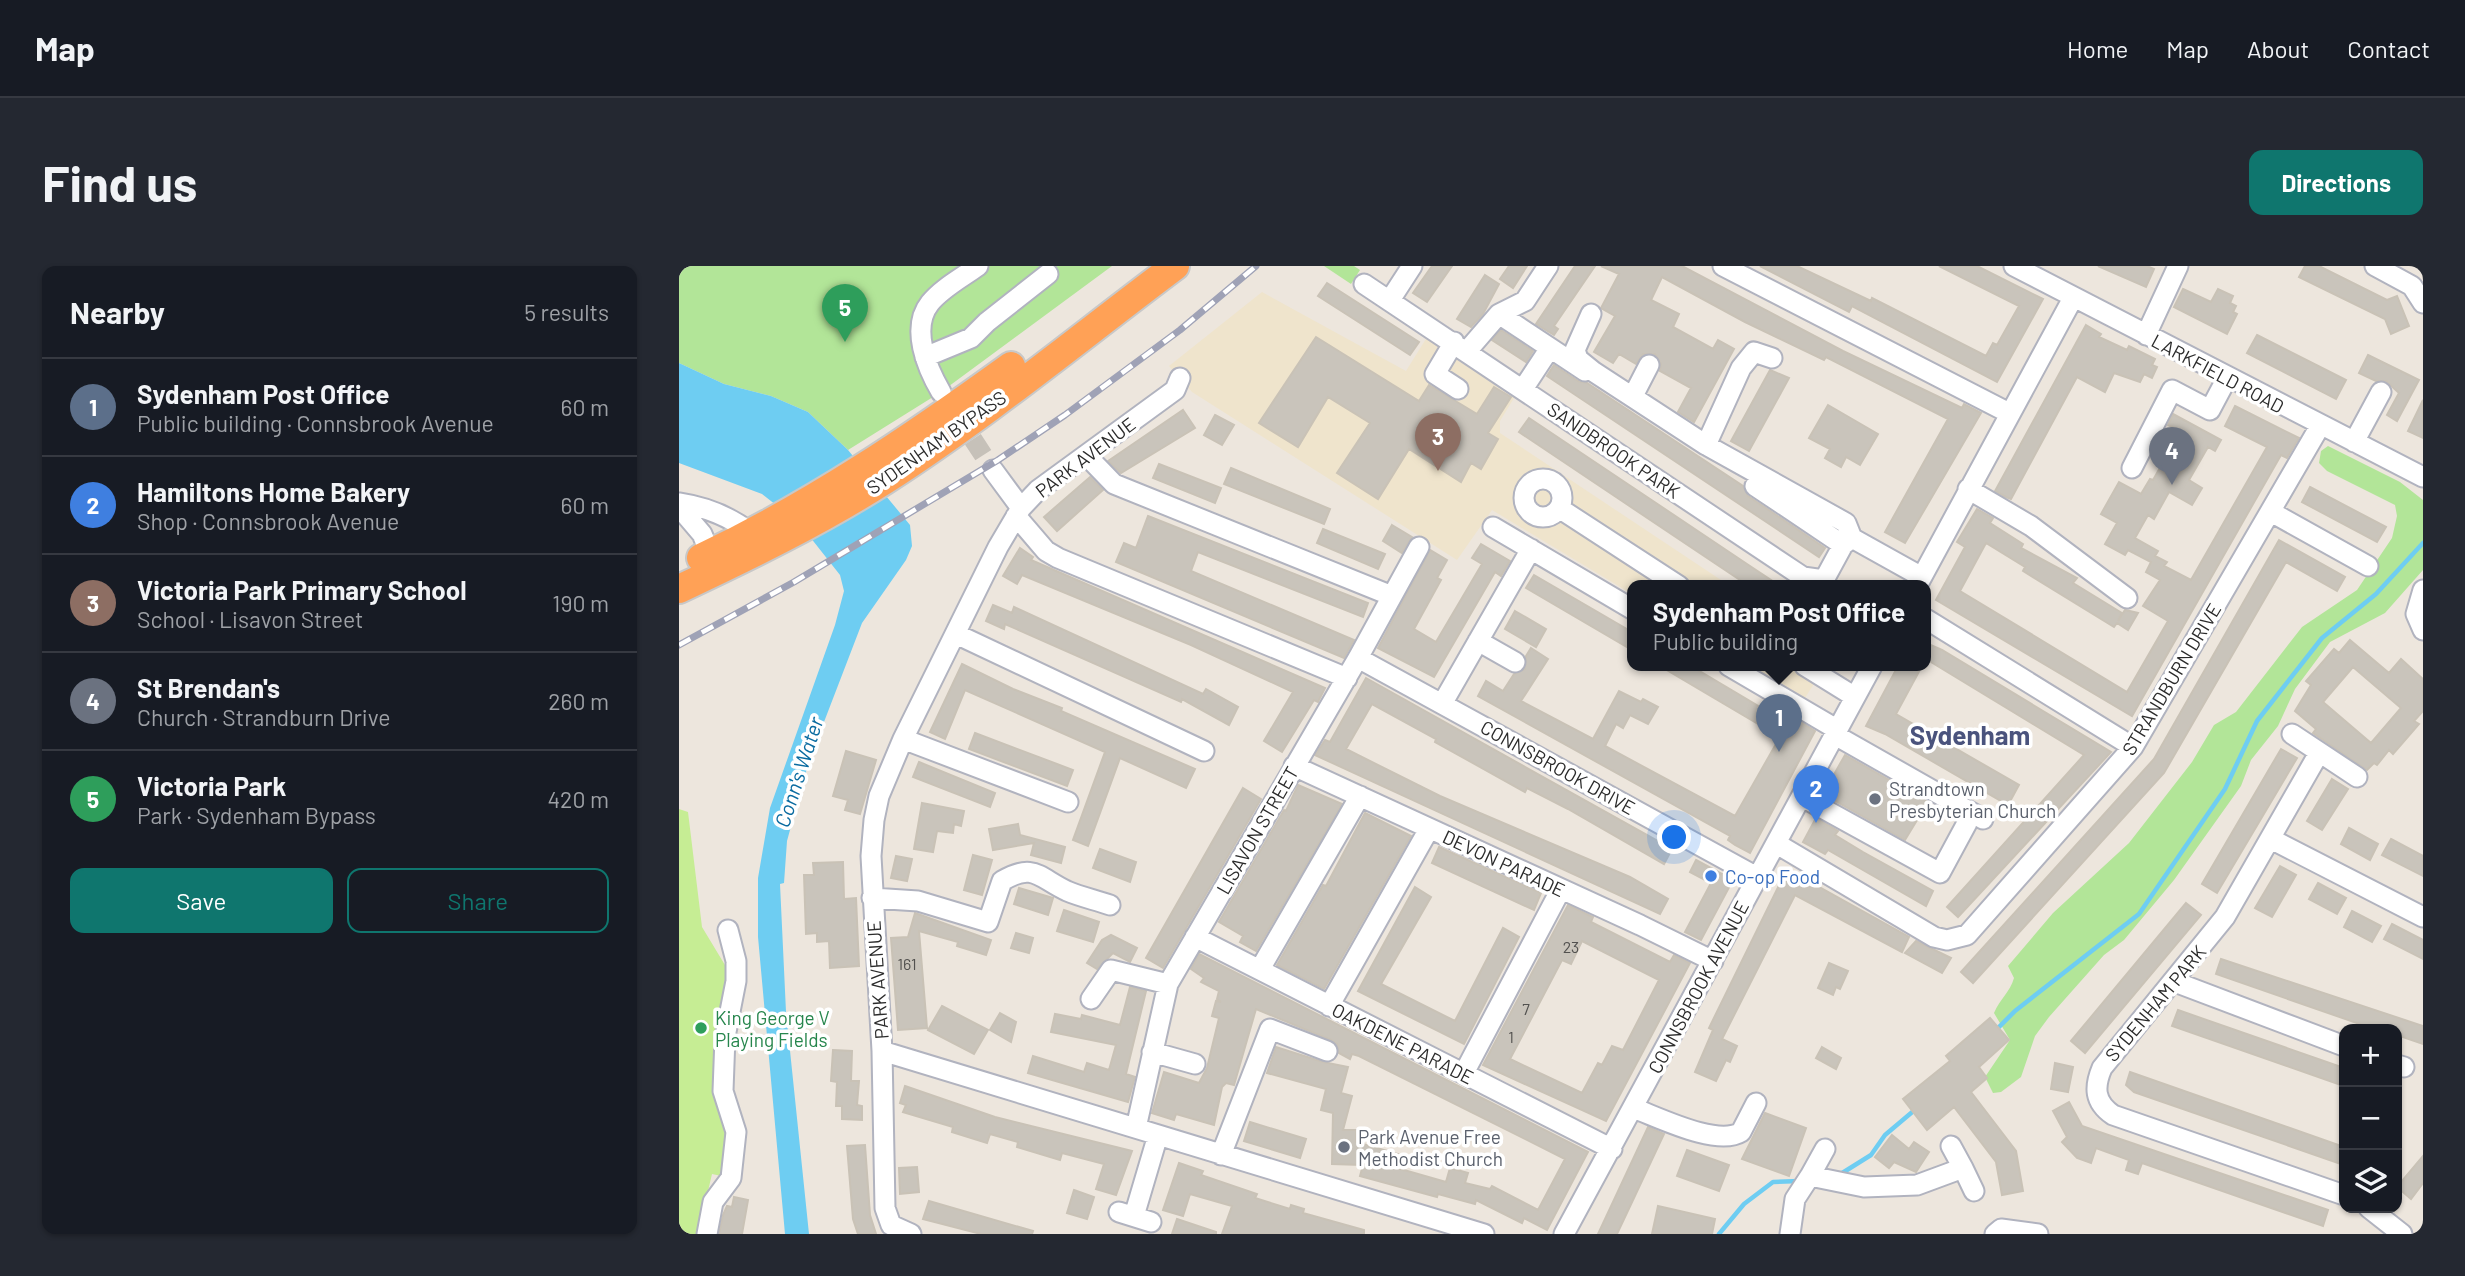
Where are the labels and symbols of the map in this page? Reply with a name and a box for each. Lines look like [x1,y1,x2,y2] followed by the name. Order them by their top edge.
[822,284,868,342] pin: 5
[2148,328,2288,418] street label: LARKFIELD ROAD
[862,385,1010,499] street label: SYDENHAM BYPASS
[1543,397,1685,503] street label: SANDBROOK PARK
[1031,412,1139,502] street label: PARK AVENUE
[1415,413,1461,471] pin: 3
[2149,427,2195,485] pin: 4
[2117,599,2225,759] street label: STRANDBURN DRIVE
[1756,694,1802,752] pin: 1
[768,713,828,830] water label: Conn's Water
[1477,715,1639,819] street label: CONNSBROOK DRIVE
[1910,719,2030,750] district label: Sydenham
[1211,762,1303,898] street label: LISAVON STREET
[1793,765,1839,823] pin: 2
[1889,777,2056,822] place label: Strandtown Presbyterian Church
[1867,791,1883,807] marker: Strandtown Presbyterian Church
[1657,820,1691,854] your location
[1439,825,1569,901] street label: DEVON PARADE
[1725,865,1820,888] place label: Co-op Food
[1703,868,1719,884] marker: Co-op Food
[1643,897,1753,1077] street label: CONNSBROOK AVENUE
[861,920,893,1040] street label: PARK AVENUE
[1563,937,1579,956] house number: 23
[2100,940,2211,1066] street label: SYDENHAM PARK
[897,954,917,973] house number: 161
[1329,997,1477,1089] street label: OAKDENE PARADE
[1522,999,1530,1018] house number: 7
[715,1006,830,1051] place label: King George V Playing Fields
[693,1020,709,1036] marker: King George V Playing Fields
[1508,1027,1514,1046] house number: 1
[1358,1125,1503,1170] place label: Park Avenue Free Methodist Church
[1336,1139,1352,1155] marker: Park Avenue Free Methodist Church

